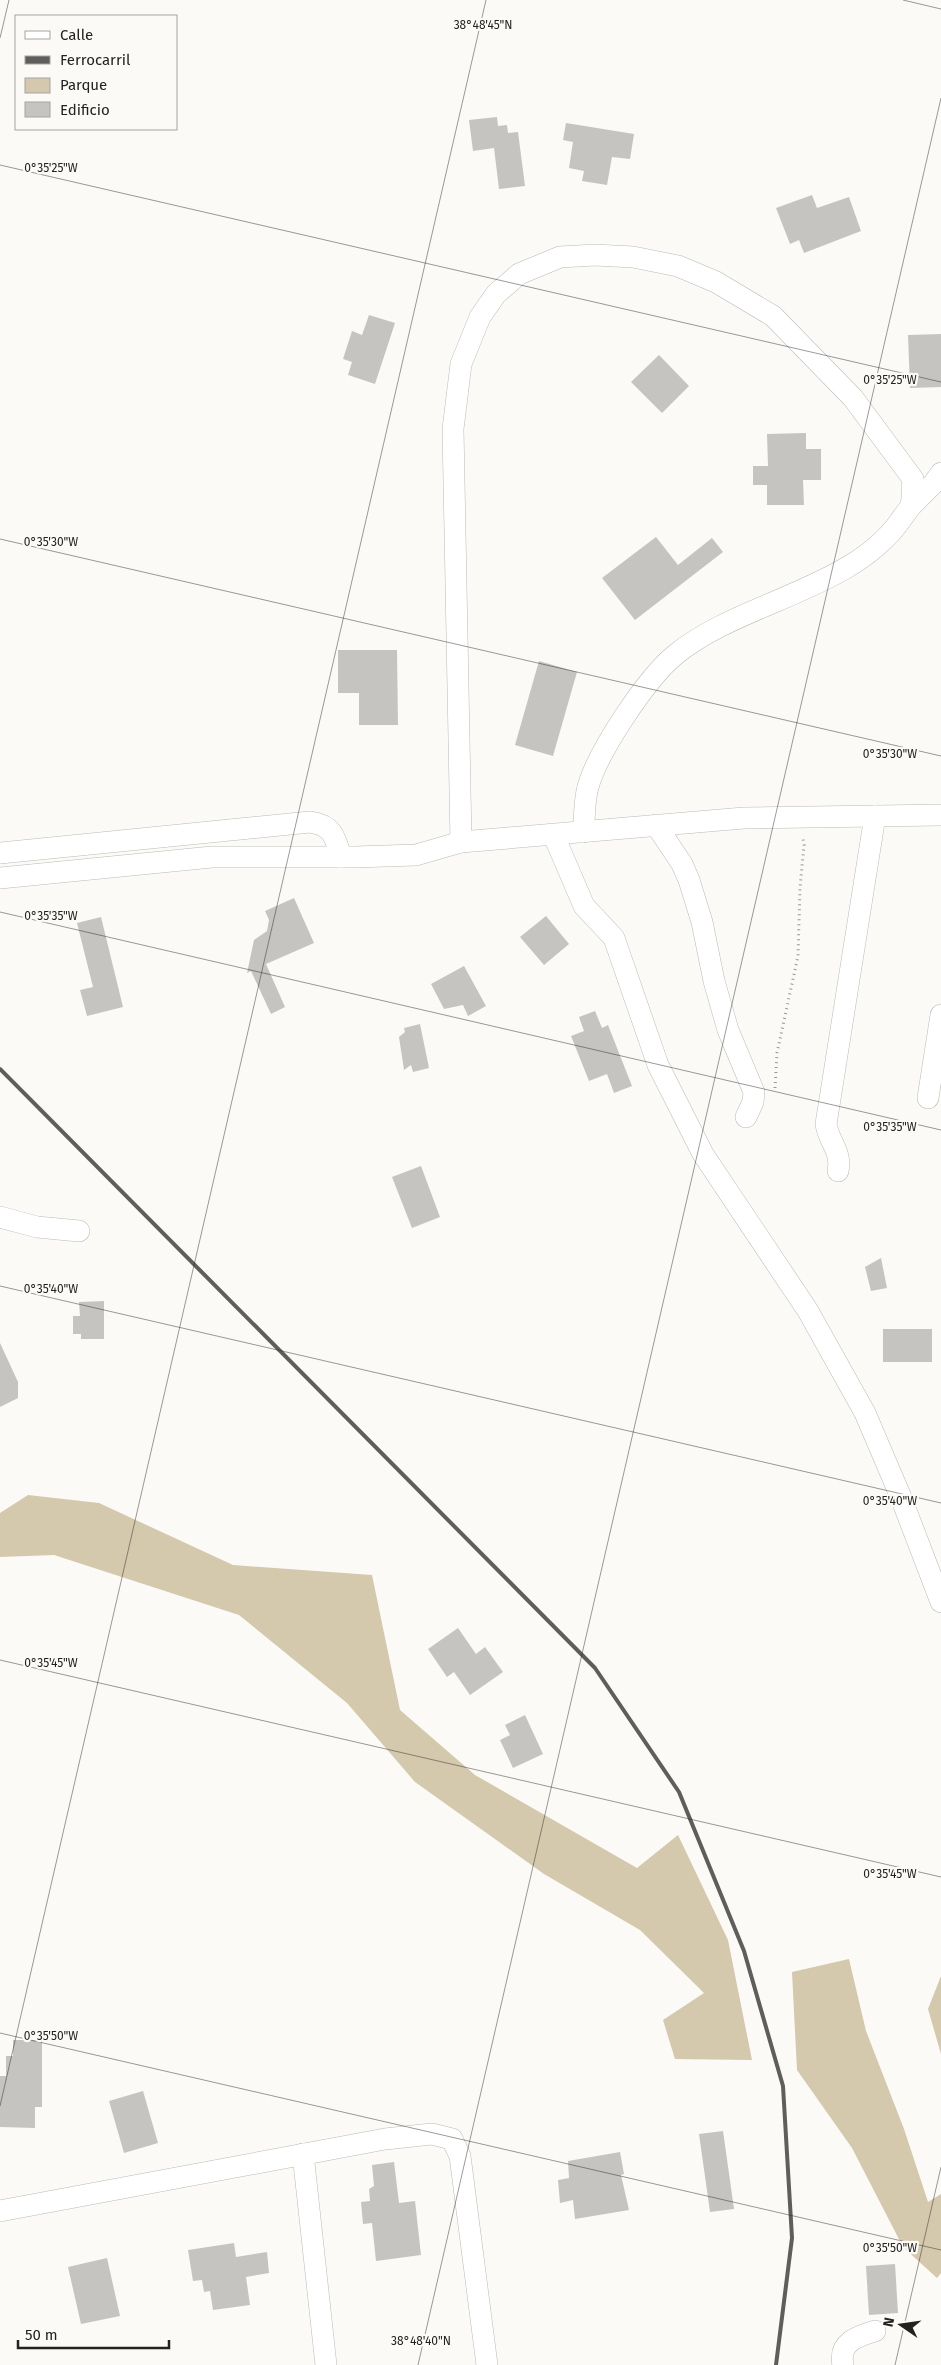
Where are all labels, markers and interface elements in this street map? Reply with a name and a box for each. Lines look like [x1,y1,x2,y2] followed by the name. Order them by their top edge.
[15,15,178,130] legend
[454,18,512,32] text: 38°48'45"N
[60,26,93,44] text: Calle
[60,51,131,69] text: Ferrocarril
[60,76,107,94] text: Parque
[60,101,110,119] text: Edificio
[24,161,78,175] text: 0°35'25"W
[863,373,917,387] text: 0°35'25"W
[24,535,78,549] text: 0°35'30"W
[863,747,917,761] text: 0°35'30"W
[24,909,78,923] text: 0°35'35"W
[863,1120,917,1134] text: 0°35'35"W
[24,1282,78,1296] text: 0°35'40"W
[863,1494,917,1508] text: 0°35'40"W
[24,1656,78,1670] text: 0°35'45"W
[863,1867,917,1881] text: 0°35'45"W
[24,2029,78,2043] text: 0°35'50"W
[863,2241,917,2255] text: 0°35'50"W
[876,2300,926,2350] north arrow
[879,2316,898,2329] text: N
[18,2318,169,2350] scale bar
[25,2326,58,2344] text: 50 m
[391,2334,451,2348] text: 38°48'40"N

